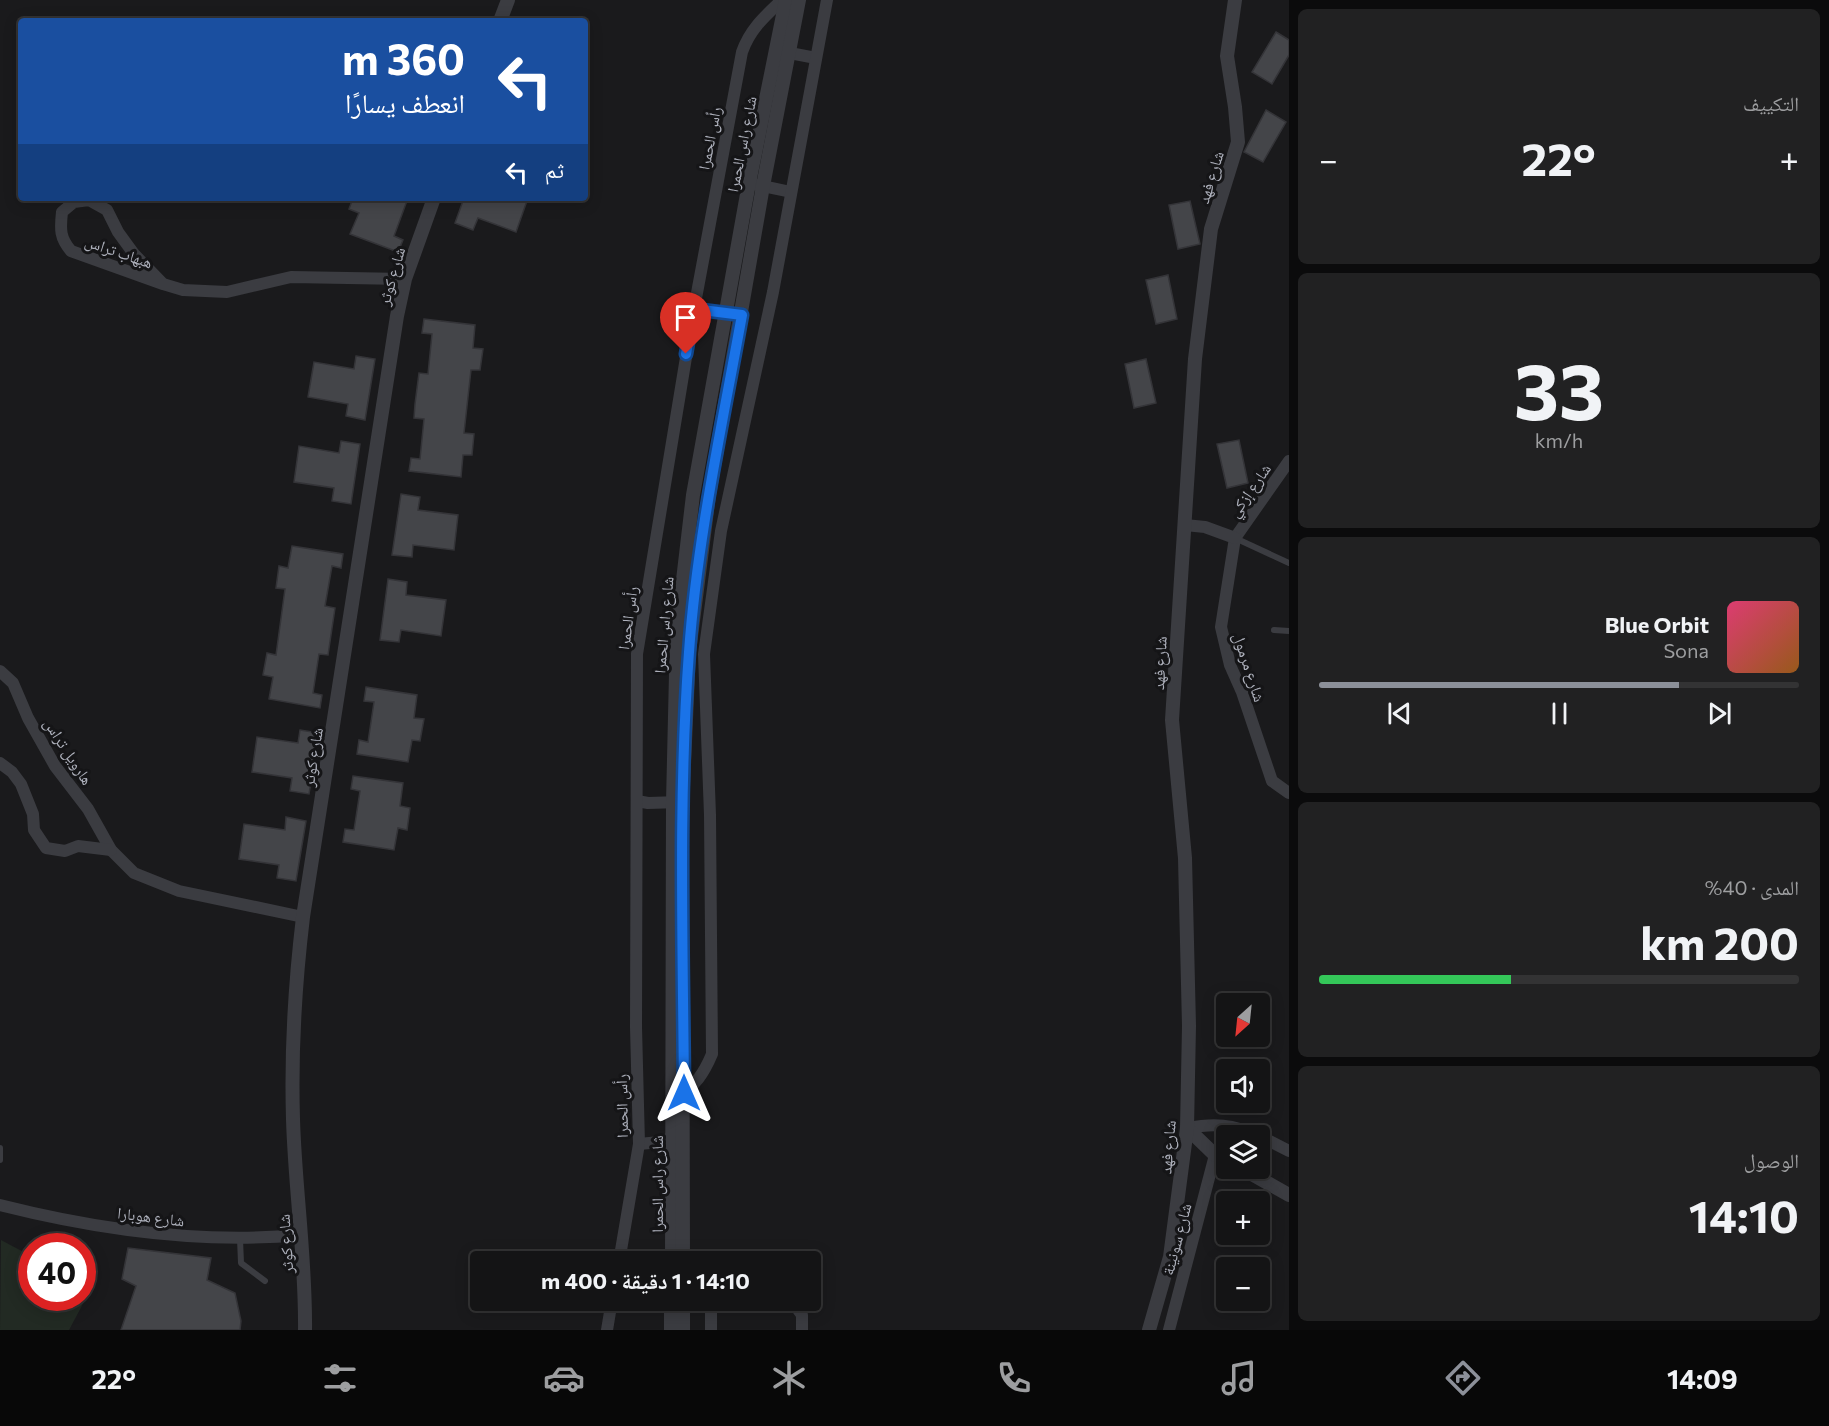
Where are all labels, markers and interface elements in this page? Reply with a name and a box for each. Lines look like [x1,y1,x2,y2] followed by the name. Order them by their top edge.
[342,32,465,84] text: 360 m
[486,42,564,120] icon: left
[345,86,465,119] text: انعطف يسارًا
[1743,91,1799,115] text: التكييف
[722,94,762,194] street label: شارع راس الحمرا
[694,105,726,172] street label: رأس الحمرا
[1522,130,1596,185] text: 22°
[1319,138,1338,179] text: −
[1780,138,1799,179] text: +
[1193,148,1229,206] street label: شارع فهد
[500,156,533,189] icon: left
[545,156,564,183] text: ثم
[82,231,155,273] street label: هبهاب تراس
[373,245,410,309] street label: شارع كوثر
[660,292,711,354] pin
[669,301,702,334] icon: arrive
[1514,341,1604,436] text: 33
[1535,428,1583,452] text: km/h
[1224,460,1278,523] street label: شارع إزكي
[649,576,679,675] street label: شارع راس الحمرا
[613,585,643,651] street label: رأس الحمرا
[1605,611,1709,638] text: Blue Orbit
[1228,630,1270,705] street label: شارع مرمول
[1148,636,1172,691] street label: شارع فهد
[1663,638,1709,662] text: Sona
[1383,697,1416,730] icon: previous
[1543,697,1576,730] icon: pause
[1703,697,1736,730] icon: next
[39,714,98,789] street label: هارويل تراس
[298,726,328,789] street label: شارع كوثر
[1705,875,1799,899] text: المدى · 40%
[1640,914,1799,969] text: 200 km
[1216,993,1270,1047] north arrow
[1216,993,1270,1311] map controls
[1216,1059,1270,1113] button: sound
[652,1061,716,1125] position arrow
[611,1074,633,1138] street label: رأس الحمرا
[1155,1119,1181,1175] street label: شارع فهد
[1216,1125,1270,1179] button: layers
[647,1135,668,1233] street label: شارع راس الحمرا
[1744,1148,1799,1172] text: الوصول
[1689,1187,1799,1242] text: 14:10
[1216,1191,1270,1245] button: +
[1157,1201,1197,1278] street label: شارع سونينة
[116,1202,186,1232] street label: شارع هوبارا
[273,1213,299,1275] street label: شارع كوثر
[18,1233,96,1311] speed limit sign: 40
[1216,1257,1270,1311] button: −
[541,1267,750,1294] text: 14:10 · 1 دقيقة · 400 m
[319,1357,361,1399] icon: filters
[543,1357,585,1399] icon: car
[768,1357,810,1399] icon: climate
[993,1357,1035,1399] icon: phone
[1218,1357,1260,1399] icon: music
[1442,1357,1484,1399] icon: directions
[91,1362,136,1395] text: 22°
[1667,1362,1738,1395] text: 14:09

